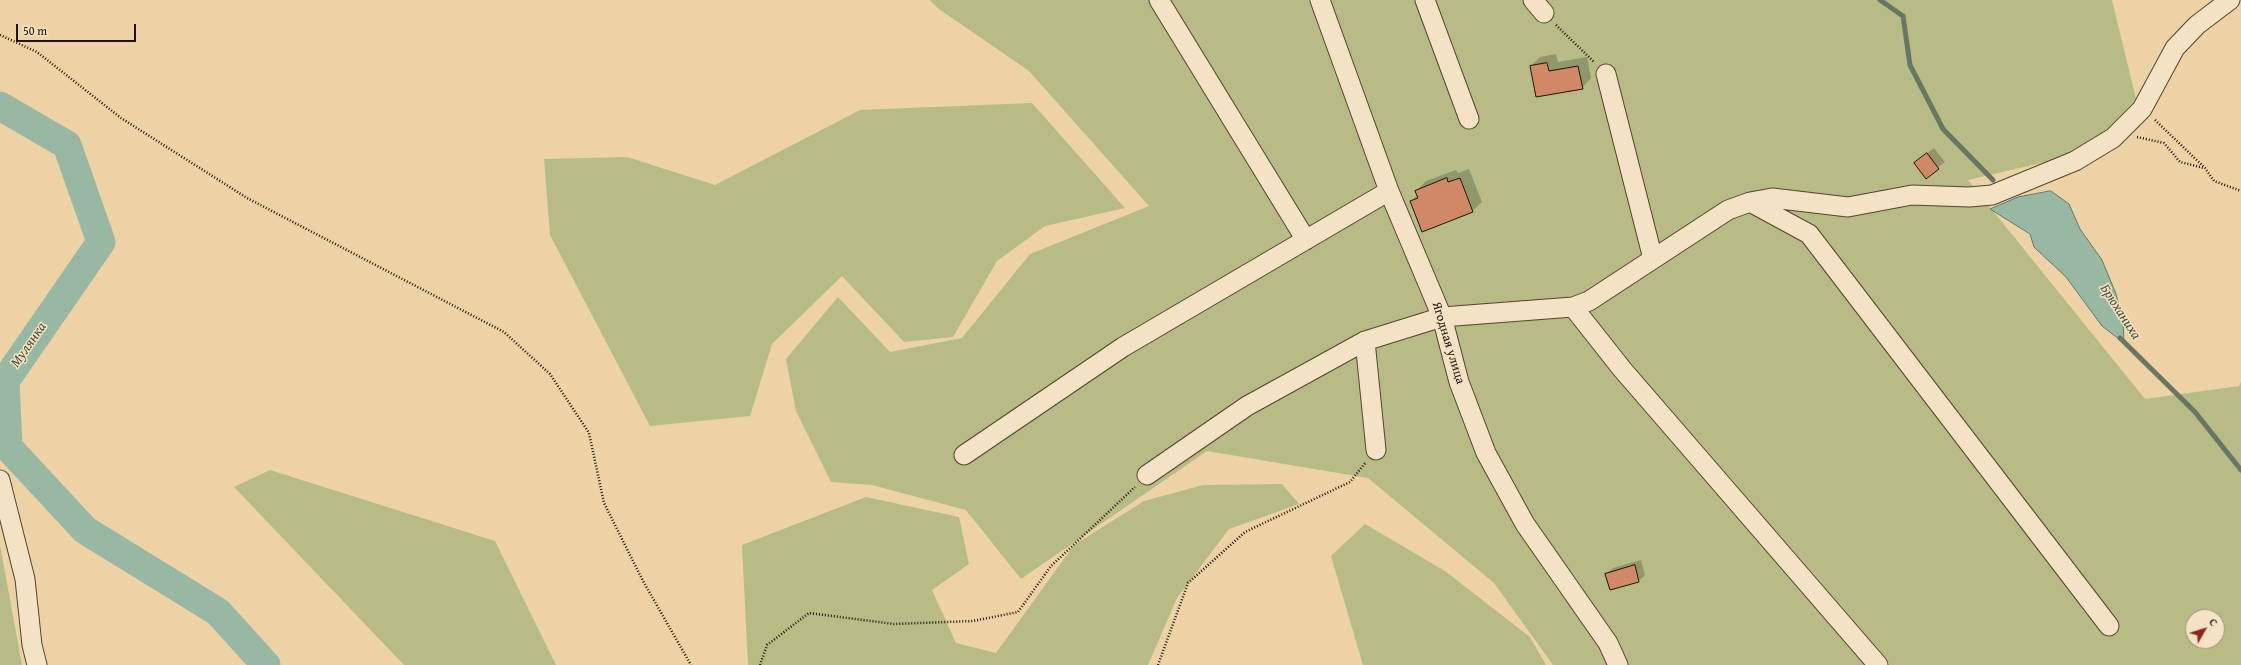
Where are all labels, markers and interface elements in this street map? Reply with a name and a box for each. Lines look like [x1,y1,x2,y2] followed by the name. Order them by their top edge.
[18,16,138,42] scale bar
[23,22,47,39] text: 50 m
[2096,281,2144,343] water label: Брюханиха
[1428,300,1468,386] street label: Ягодная улица
[7,319,51,371] water label: Мулянка
[2185,609,2225,649] north arrow
[2205,615,2222,630] text: С

